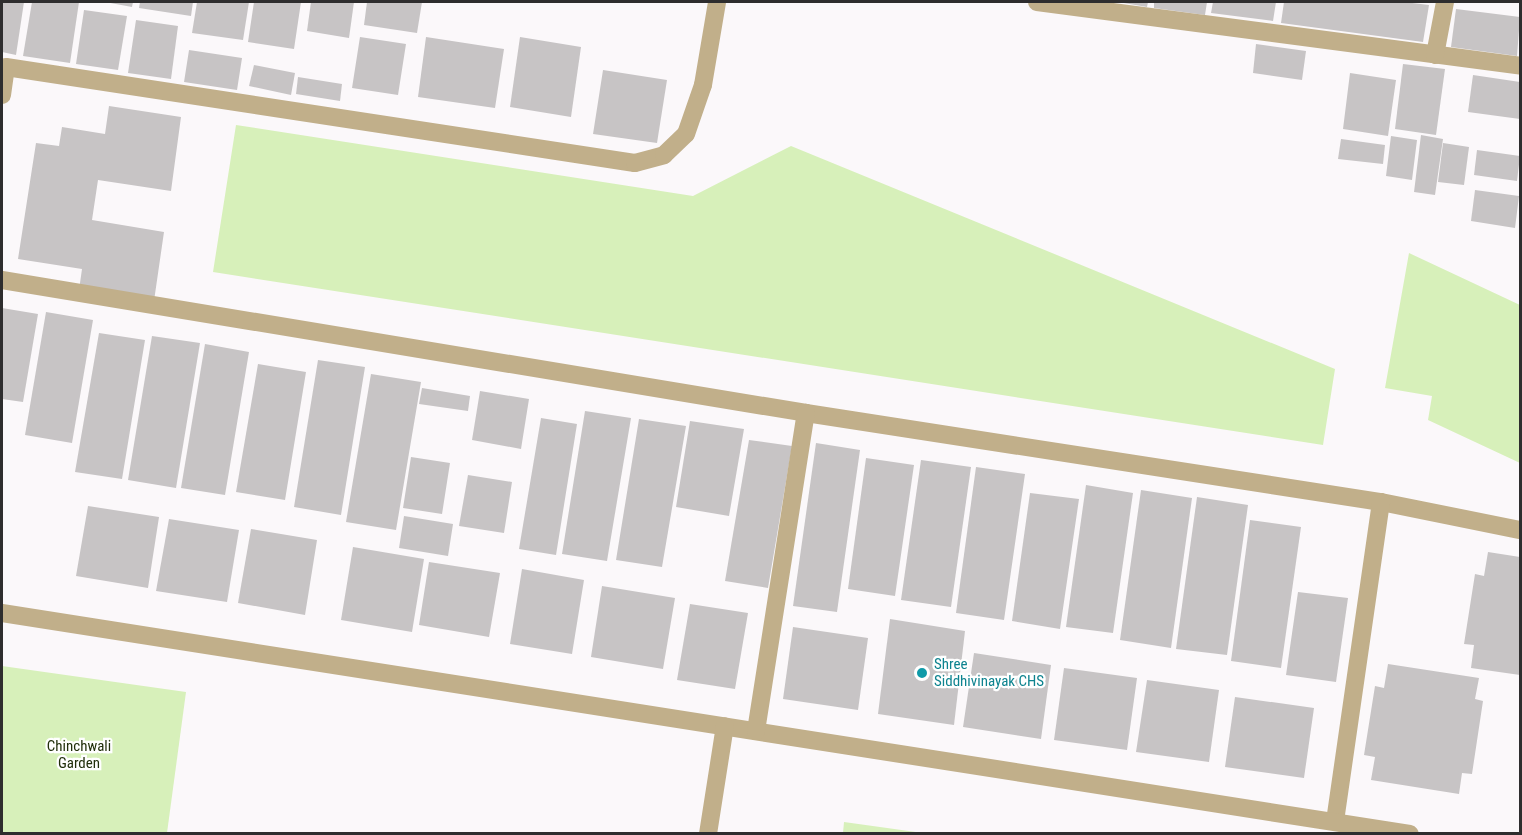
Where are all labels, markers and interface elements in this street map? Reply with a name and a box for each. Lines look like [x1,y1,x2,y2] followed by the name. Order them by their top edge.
[934,655,1044,690] place label: Shree Siddhivinayak CHS
[915,666,929,680] marker: Shree Siddhivinayak CHS
[47,737,111,772] park label: Chinchwali Garden

